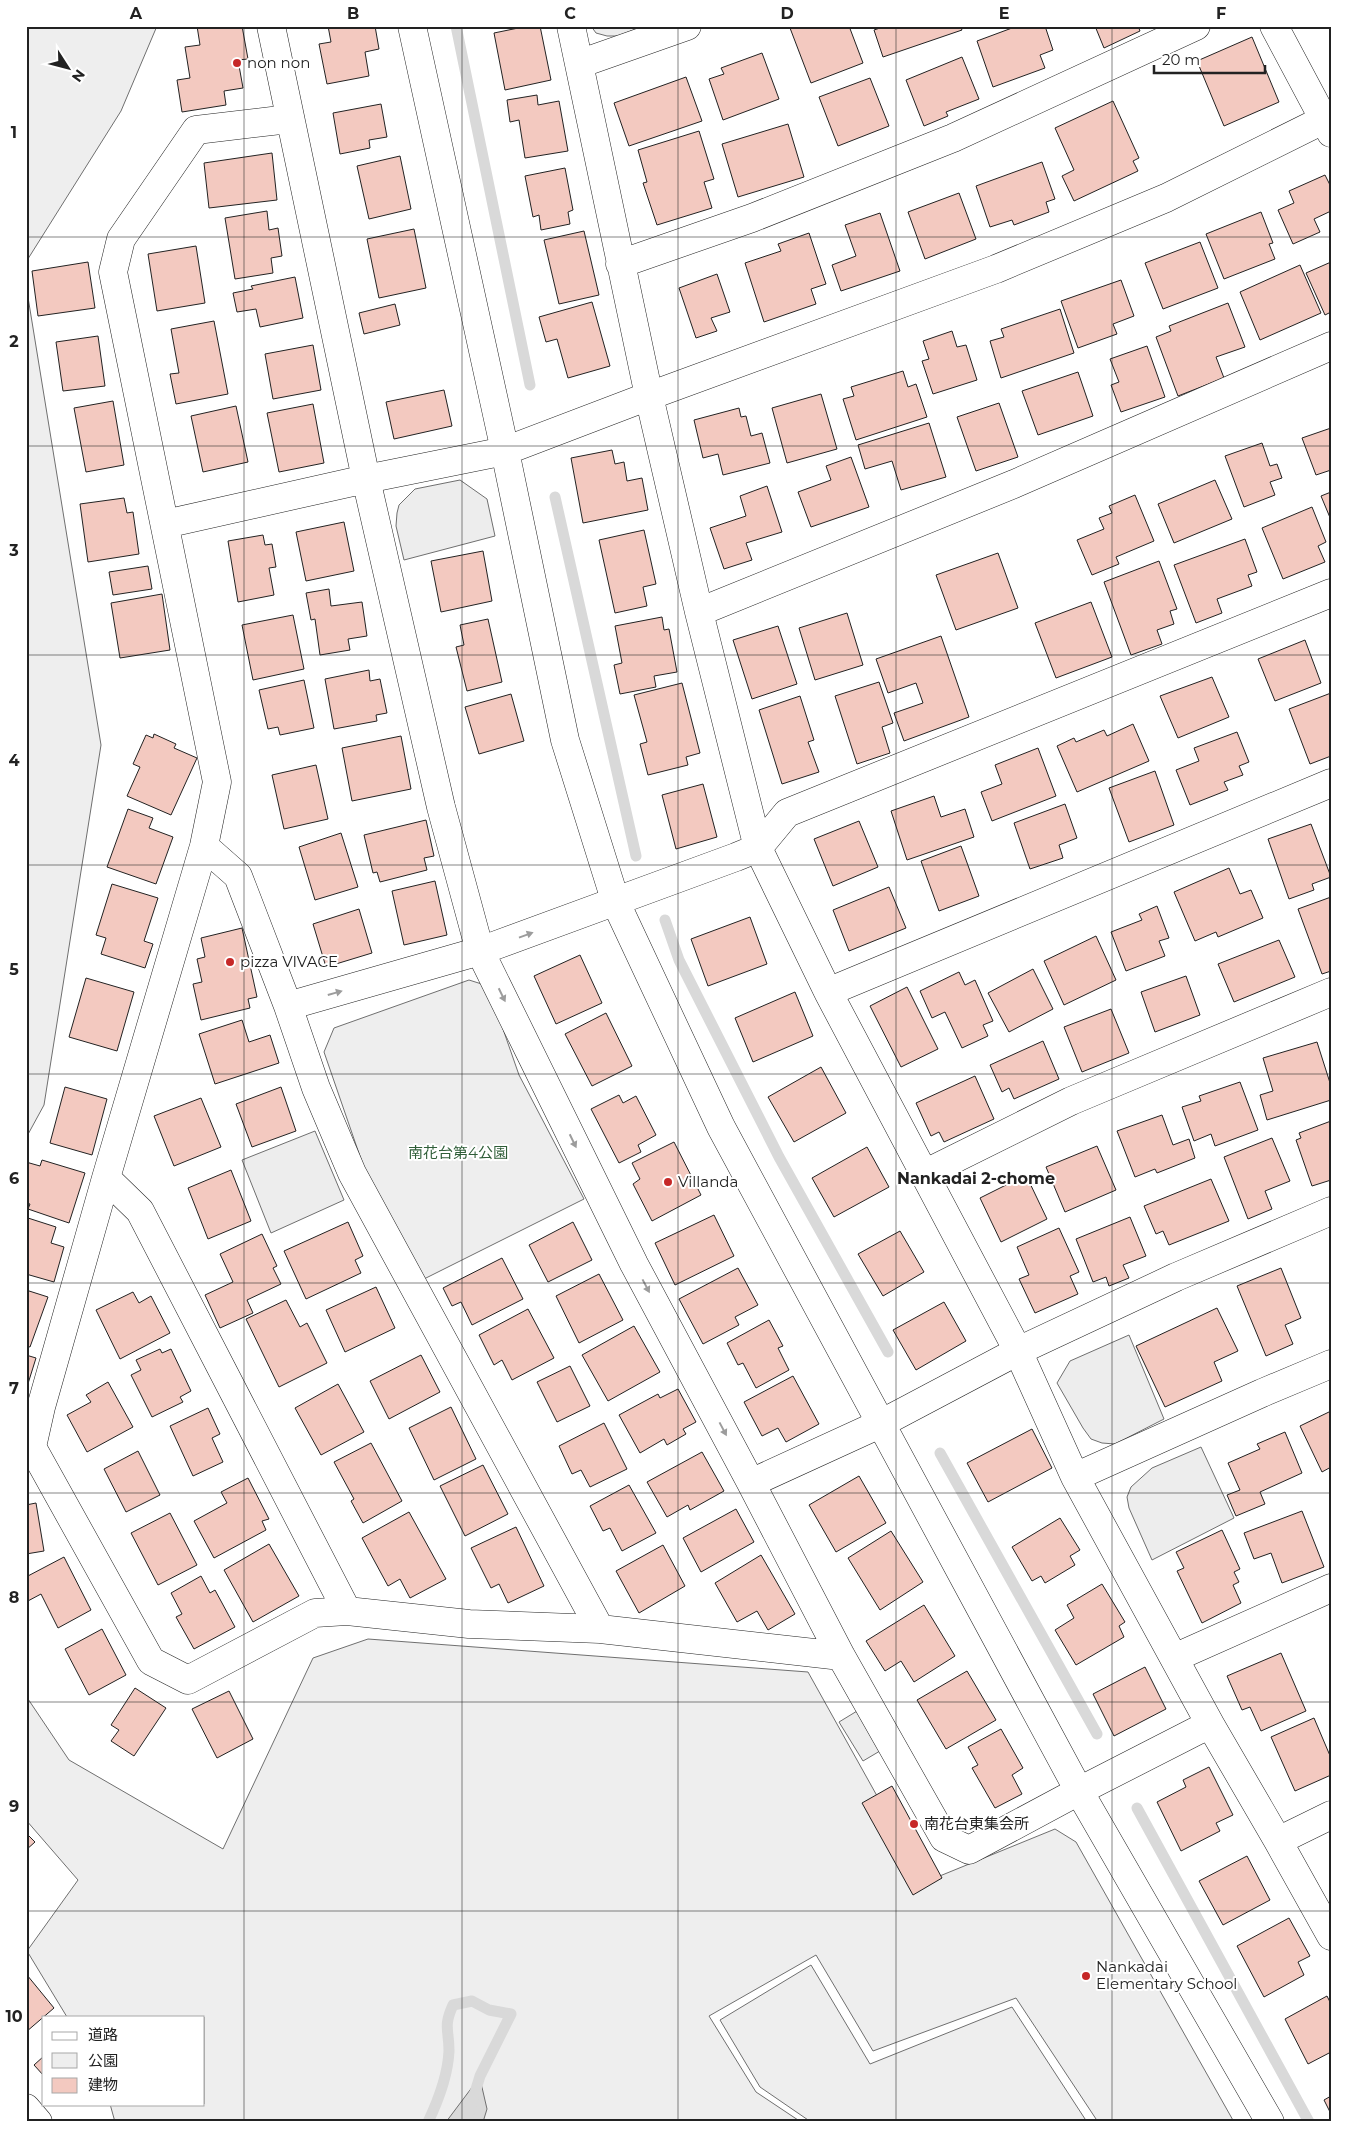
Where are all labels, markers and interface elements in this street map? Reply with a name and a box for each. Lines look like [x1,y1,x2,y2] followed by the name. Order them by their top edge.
[129,4,143,23] text: A
[347,4,359,23] text: B
[564,4,576,23] text: C
[780,4,794,23] text: D
[999,4,1009,23] text: E
[1216,4,1226,23] text: F
[42,42,92,92] north arrow
[1154,42,1266,74] scale bar
[1162,50,1200,69] text: 20 m
[247,53,310,72] place label: non non
[231,57,243,69] marker: non non
[68,66,89,86] text: N
[11,123,17,142] text: 1
[9,332,19,351] text: 2
[8,541,19,560] text: 3
[8,751,20,770] text: 4
[519,931,534,939] one-way arrow
[240,952,338,971] place label: pizza VIVACE
[224,956,236,968] marker: pizza VIVACE
[9,960,19,979] text: 5
[327,988,342,996] one-way arrow
[498,988,506,1002] one-way arrow
[569,1134,577,1148] one-way arrow
[408,1143,508,1162] park label: 南花台第4公園
[9,1169,19,1188] text: 6
[897,1169,1055,1188] district label: Nankadai 2-chome
[678,1172,738,1191] place label: Villanda
[662,1176,674,1188] marker: Villanda
[642,1279,650,1293] one-way arrow
[9,1379,19,1398] text: 7
[719,1422,727,1437] one-way arrow
[9,1588,19,1607] text: 8
[9,1797,19,1816] text: 9
[924,1814,1029,1833] place label: 南花台東集会所
[908,1818,920,1830] marker: 南花台東集会所
[1096,1957,1237,1993] place label: Nankadai Elementary School
[1080,1970,1092,1982] marker: Nankadai Elementary School
[5,2007,23,2026] text: 10
[42,2016,205,2106] legend
[88,2025,118,2044] text: 道路
[88,2051,118,2070] text: 公園
[88,2075,118,2094] text: 建物

